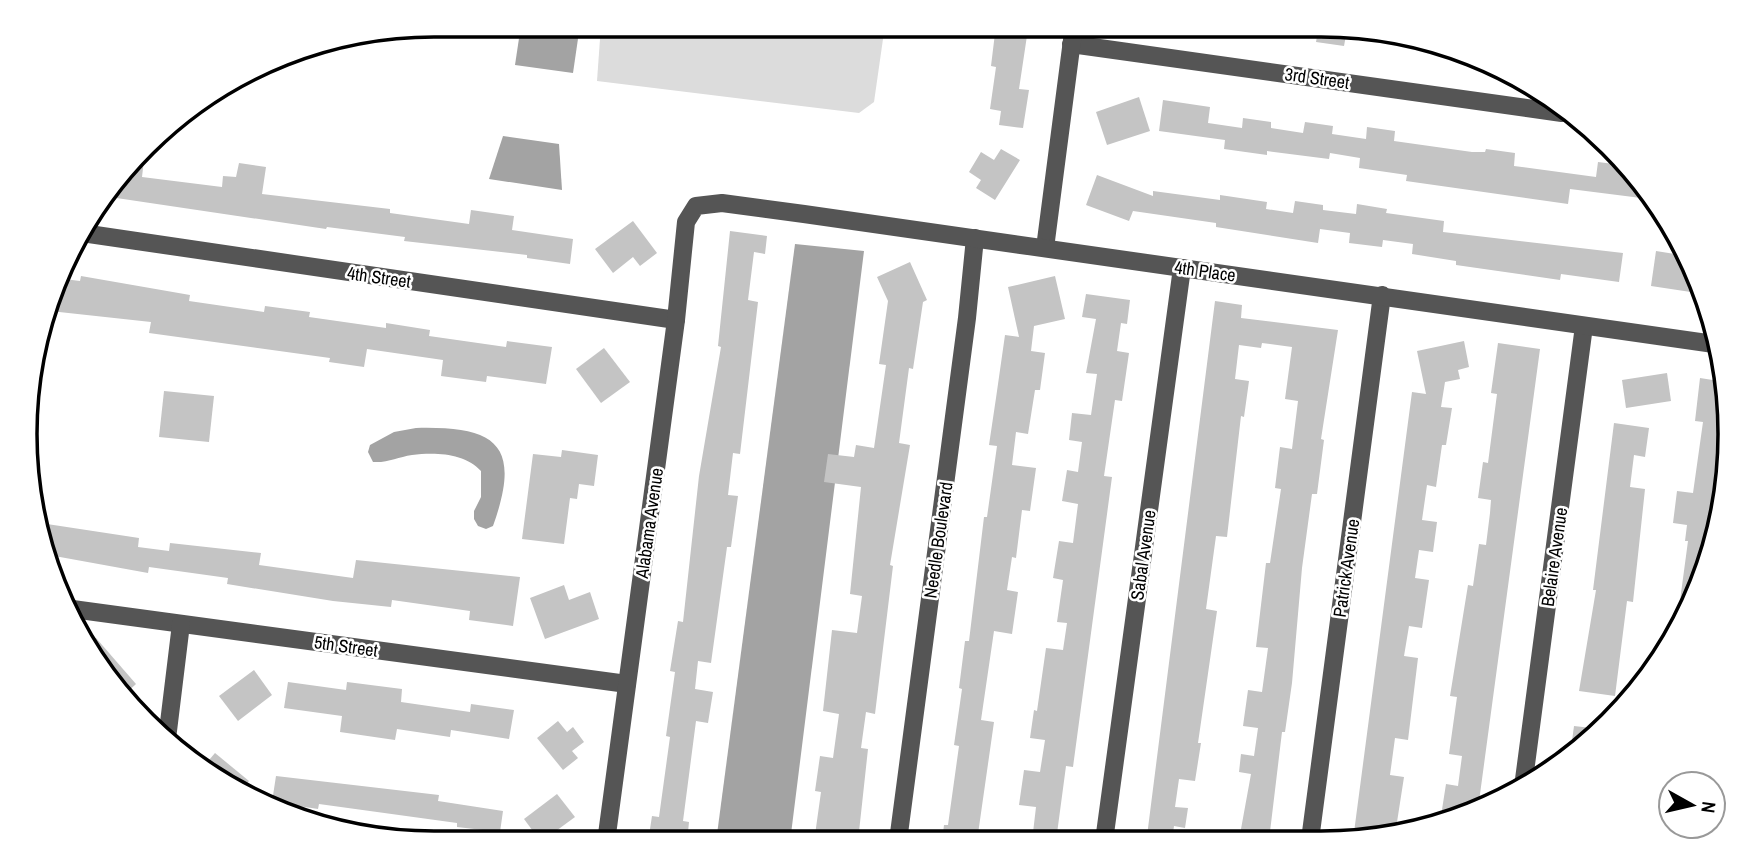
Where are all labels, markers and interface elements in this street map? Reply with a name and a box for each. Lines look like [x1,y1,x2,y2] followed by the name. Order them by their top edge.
[1283,61,1351,95] street label: 3rd Street
[1173,254,1237,288] street label: 4th Place
[346,260,412,294] street label: 4th Street
[629,466,669,581] street label: Alabama Avenue
[917,480,959,600] street label: Needle Boulevard
[1535,506,1573,608] street label: Belaire Avenue
[1124,508,1162,602] street label: Sabal Avenue
[1327,517,1365,619] street label: Patrick Avenue
[313,629,379,663] street label: 5th Street
[1657,770,1727,840] north arrow
[1695,800,1722,815] text: N

